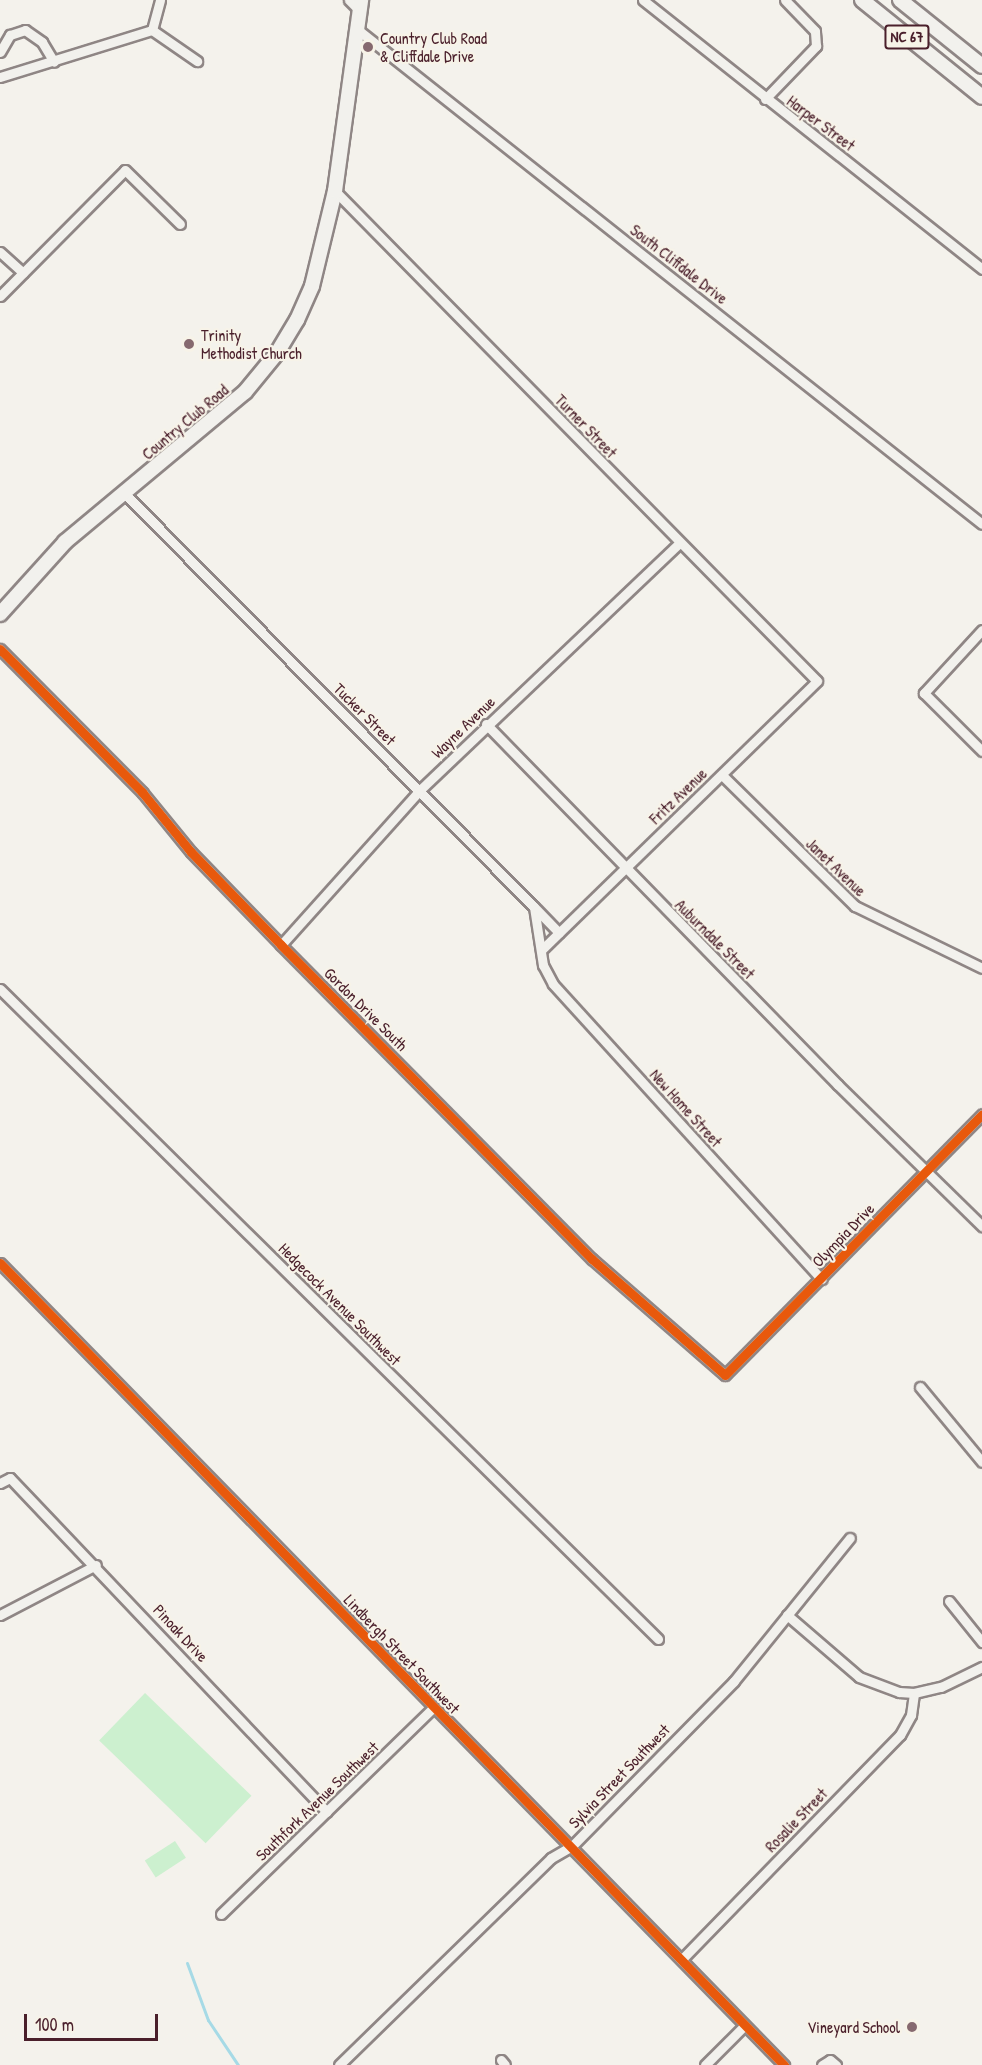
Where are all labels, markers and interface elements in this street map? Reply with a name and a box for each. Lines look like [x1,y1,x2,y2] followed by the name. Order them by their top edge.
[883,25,931,49] road number: NC 67
[380,28,487,66] place label: Country Club Road & Cliffdale Drive
[361,40,375,54] marker: Country Club Road & Cliffdale Drive
[783,91,859,155] street label: Harper Street
[627,220,731,308] street label: South Cliffdale Drive
[201,325,302,363] place label: Trinity Methodist Church
[182,337,196,351] marker: Trinity Methodist Church
[138,380,232,464] street label: Country Club Road
[551,390,621,462] street label: Turner Street
[330,679,400,749] street label: Tucker Street
[427,692,499,762] street label: Wayne Avenue
[645,764,711,828] street label: Fritz Avenue
[802,834,870,900] street label: Janet Avenue
[671,895,759,983] street label: Auburndale Street
[320,963,412,1055] street label: Gordon Drive South
[646,1065,726,1151] street label: New Home Street
[808,1199,878,1271] street label: Olympia Drive
[275,1239,405,1369] street label: Hedgecock Avenue Southwest
[340,1590,464,1718] street label: Lindbergh Street Southwest
[150,1600,212,1666] street label: Pinoak Drive
[564,1720,674,1832] street label: Sylvia Street Southwest
[252,1737,382,1865] street label: Southfork Avenue Southwest
[761,1784,831,1856] street label: Rosalie Street
[27,2002,160,2040] scale bar
[35,2012,74,2037] text: 100 m
[807,2017,900,2037] place label: Vineyard School
[905,2020,919,2034] marker: Vineyard School

